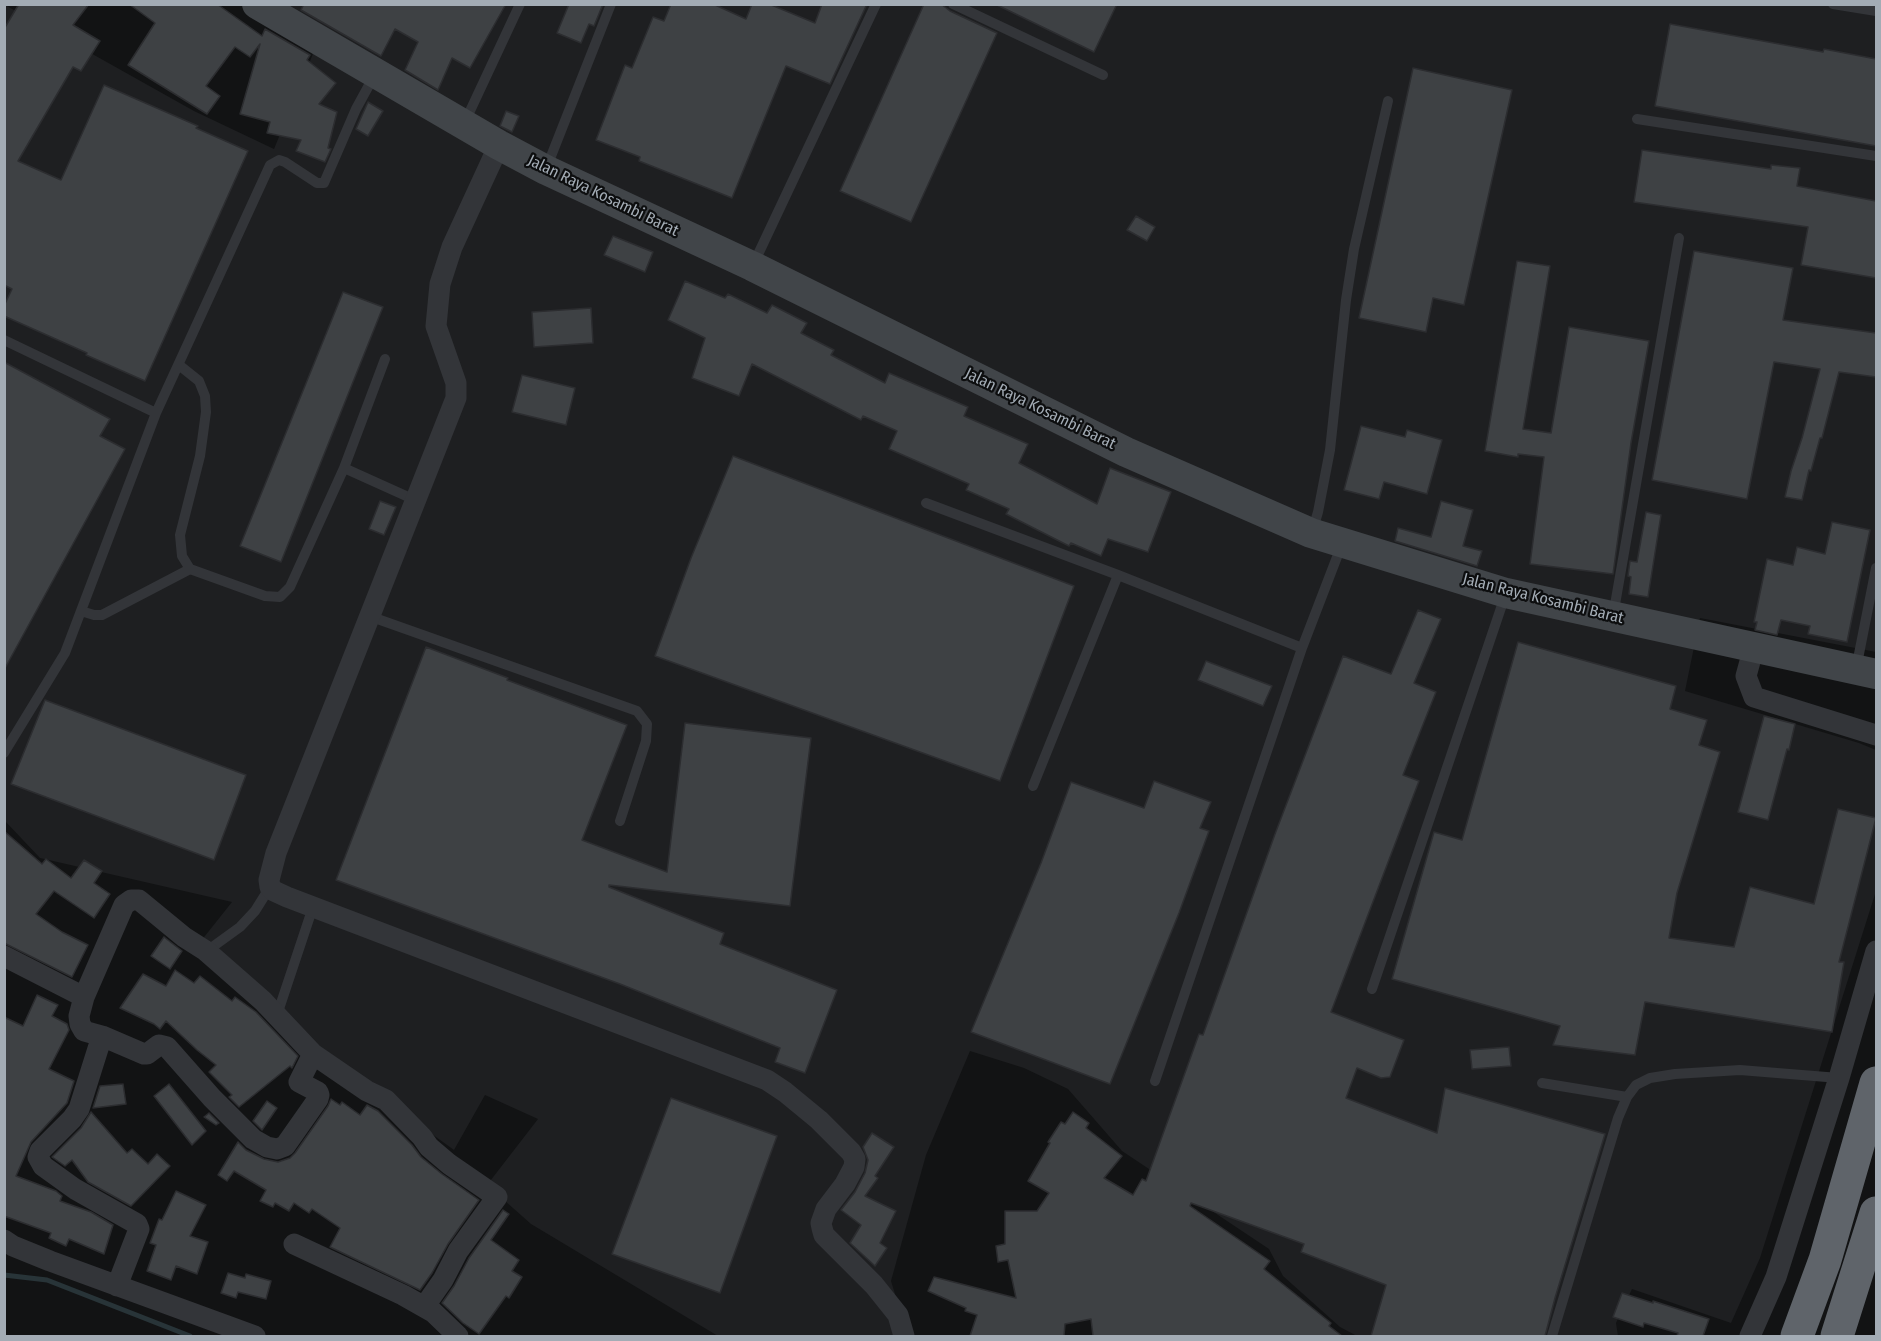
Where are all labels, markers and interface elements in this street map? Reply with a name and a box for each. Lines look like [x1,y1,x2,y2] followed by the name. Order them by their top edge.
[524,151,682,241] street label: Jalan Raya Kosambi Barat
[961,364,1119,454] street label: Jalan Raya Kosambi Barat
[1460,570,1626,628] street label: Jalan Raya Kosambi Barat

